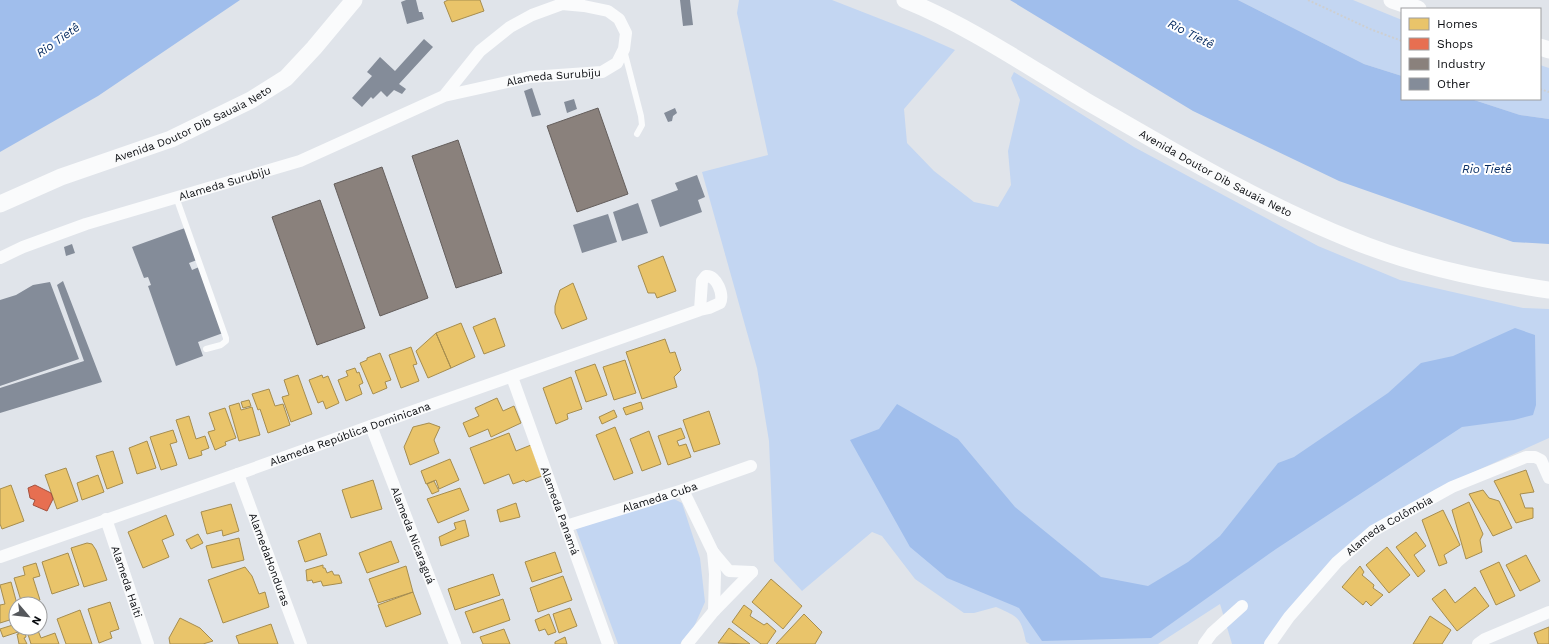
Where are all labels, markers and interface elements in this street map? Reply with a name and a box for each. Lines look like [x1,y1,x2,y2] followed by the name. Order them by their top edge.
[1401,8,1541,100] legend
[1166,16,1216,52] water label: Rio Tietê
[1437,17,1478,31] text: Homes
[34,20,83,60] water label: Rio Tietê
[1437,37,1473,51] text: Shops
[1437,57,1486,71] text: Industry
[505,66,601,89] street label: Alameda Surubiju
[1437,77,1470,91] text: Other
[112,82,274,165] street label: Avenida Doutor Dib Sauaia Neto
[1137,127,1294,219] street label: Avenida Doutor Dib Sauaia Neto
[1462,162,1512,176] water label: Rio Tietê
[177,164,272,203] street label: Alameda Surubiju
[268,399,432,469] street label: Alameda República Dominicana
[538,465,582,557] street label: Alameda Panamá
[621,479,699,515] street label: Alameda Cuba
[388,485,438,586] street label: Alameda Nicaraguá
[1343,493,1435,558] street label: Alameda Colômbia
[246,511,293,608] street label: AlamedaHonduras
[109,544,145,619] street label: Alameda Haiti
[8,596,48,636] north arrow
[29,614,44,627] text: N

